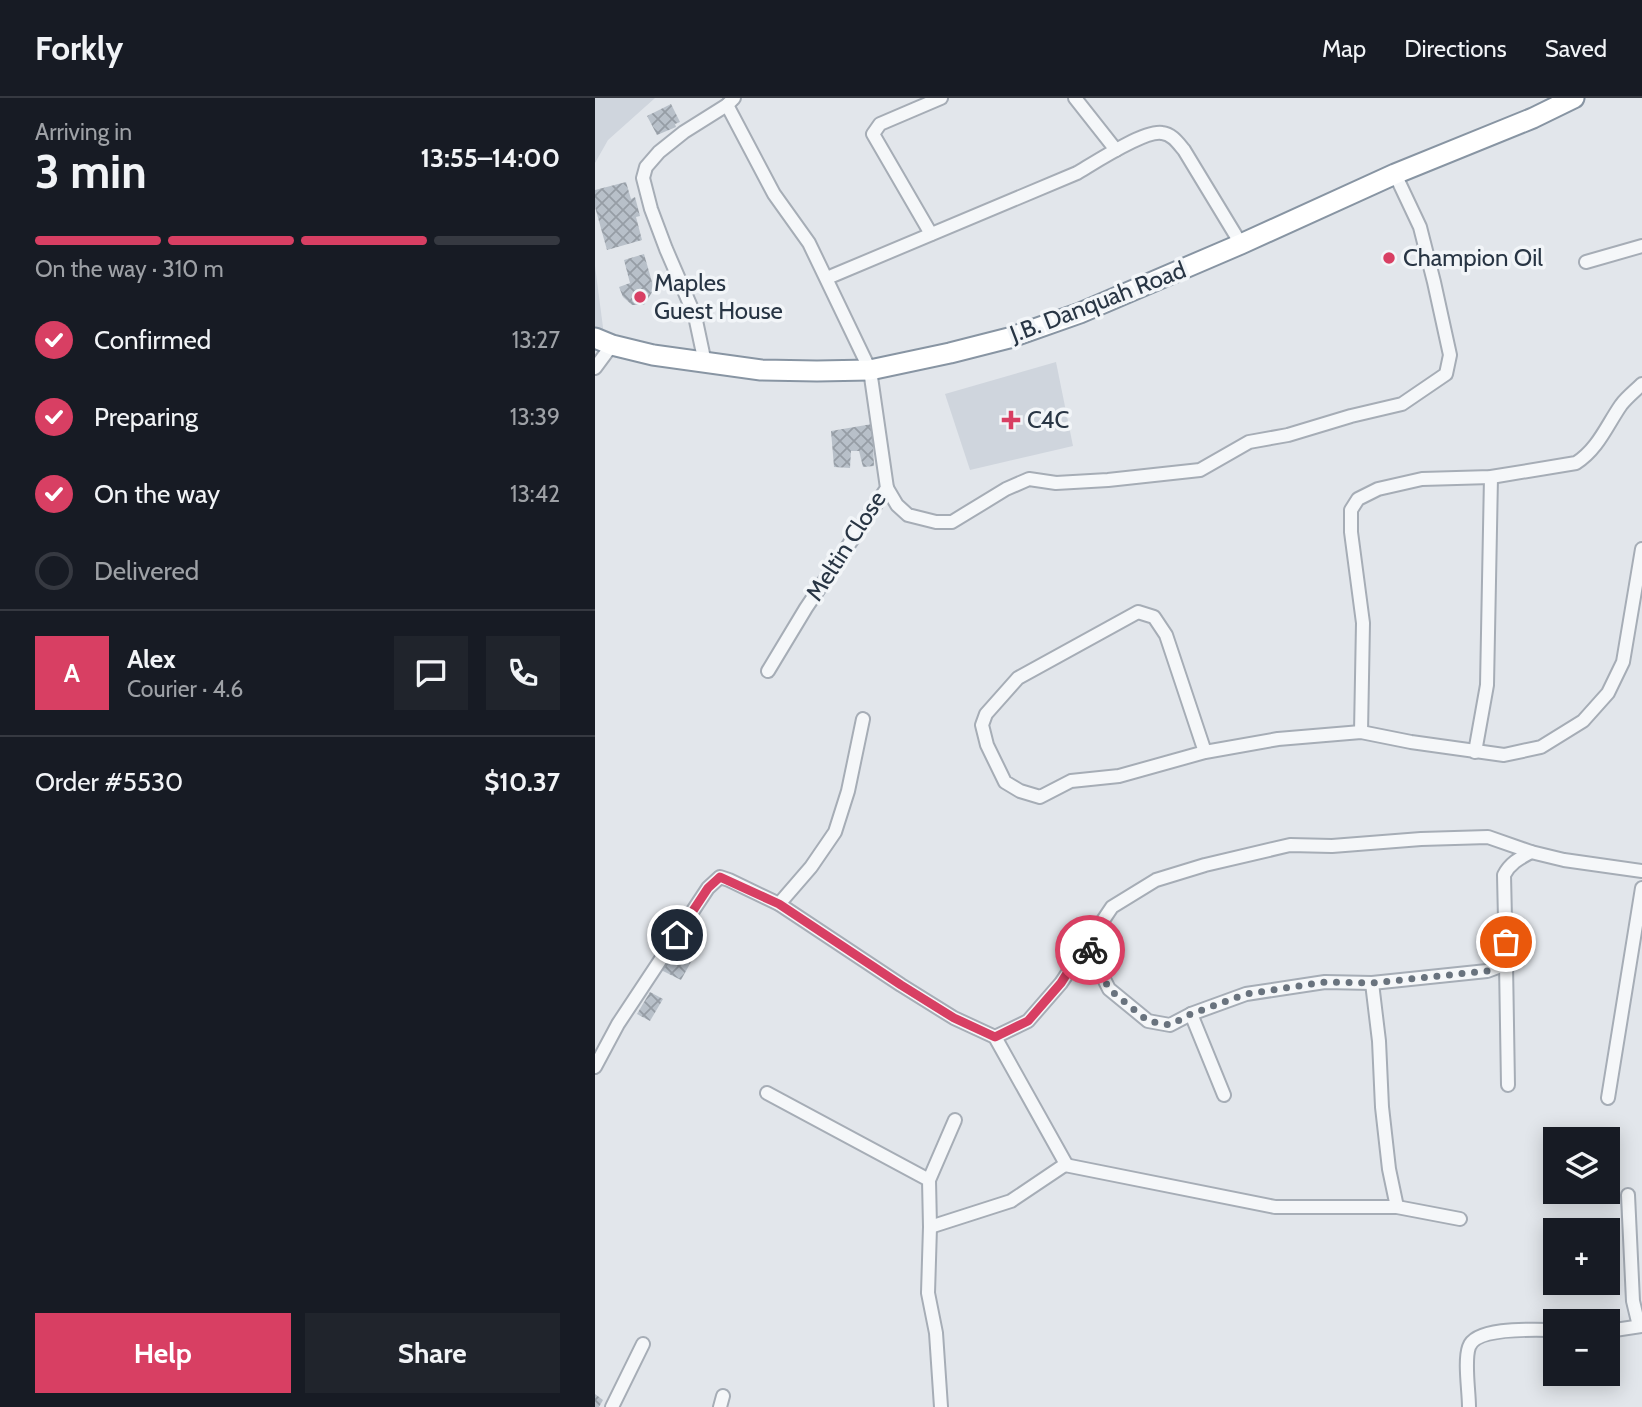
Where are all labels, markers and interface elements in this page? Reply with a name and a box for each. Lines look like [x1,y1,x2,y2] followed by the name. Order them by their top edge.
[35,28,123,68] text: Forkly
[1322,34,1366,63] text: Map
[1404,34,1507,63] text: Directions
[1545,34,1607,63] text: Saved
[35,118,132,146] text: Arriving in
[420,142,560,174] text: 13:55–14:00
[35,144,147,200] text: 3 min
[1403,243,1543,272] place label: Champion Oil
[1381,250,1397,266] marker: Champion Oil
[35,255,224,283] text: On the way · 310 m
[1005,255,1190,349] street label: J.B. Danquah Road
[654,268,783,325] place label: Maples Guest House
[632,289,648,305] marker: Maples Guest House
[35,321,73,359] icon: check
[94,324,211,356] text: Confirmed
[512,326,560,354] text: 13:27
[35,398,73,436] icon: check
[94,401,198,433] text: Preparing
[510,403,560,431] text: 13:39
[1027,405,1069,434] place label: C4C
[1001,410,1021,430] marker: C4C
[35,475,73,513] icon: check
[94,478,220,510] text: On the way
[510,480,560,508] text: 13:42
[799,486,892,606] street label: Meltin Close
[94,555,199,587] text: Delivered
[394,636,468,710] button: chat
[486,636,560,710] button: phone
[127,643,176,675] text: Alex
[64,657,80,689] text: A
[127,675,243,703] text: Courier · 4.6
[35,766,183,798] text: Order #5530
[484,766,560,798] text: $10.37
[647,905,707,965] pin
[1476,912,1536,972] pin
[1055,915,1125,985] courier
[658,916,696,954] icon: home
[1487,923,1525,961] icon: bag
[1071,931,1109,969] icon: bike
[1543,1127,1620,1386] map controls
[1543,1127,1620,1204] button: layers
[1543,1218,1620,1295] button: +
[1543,1309,1620,1386] button: −
[35,1313,291,1393] button: Help
[305,1313,560,1393] button: Share

